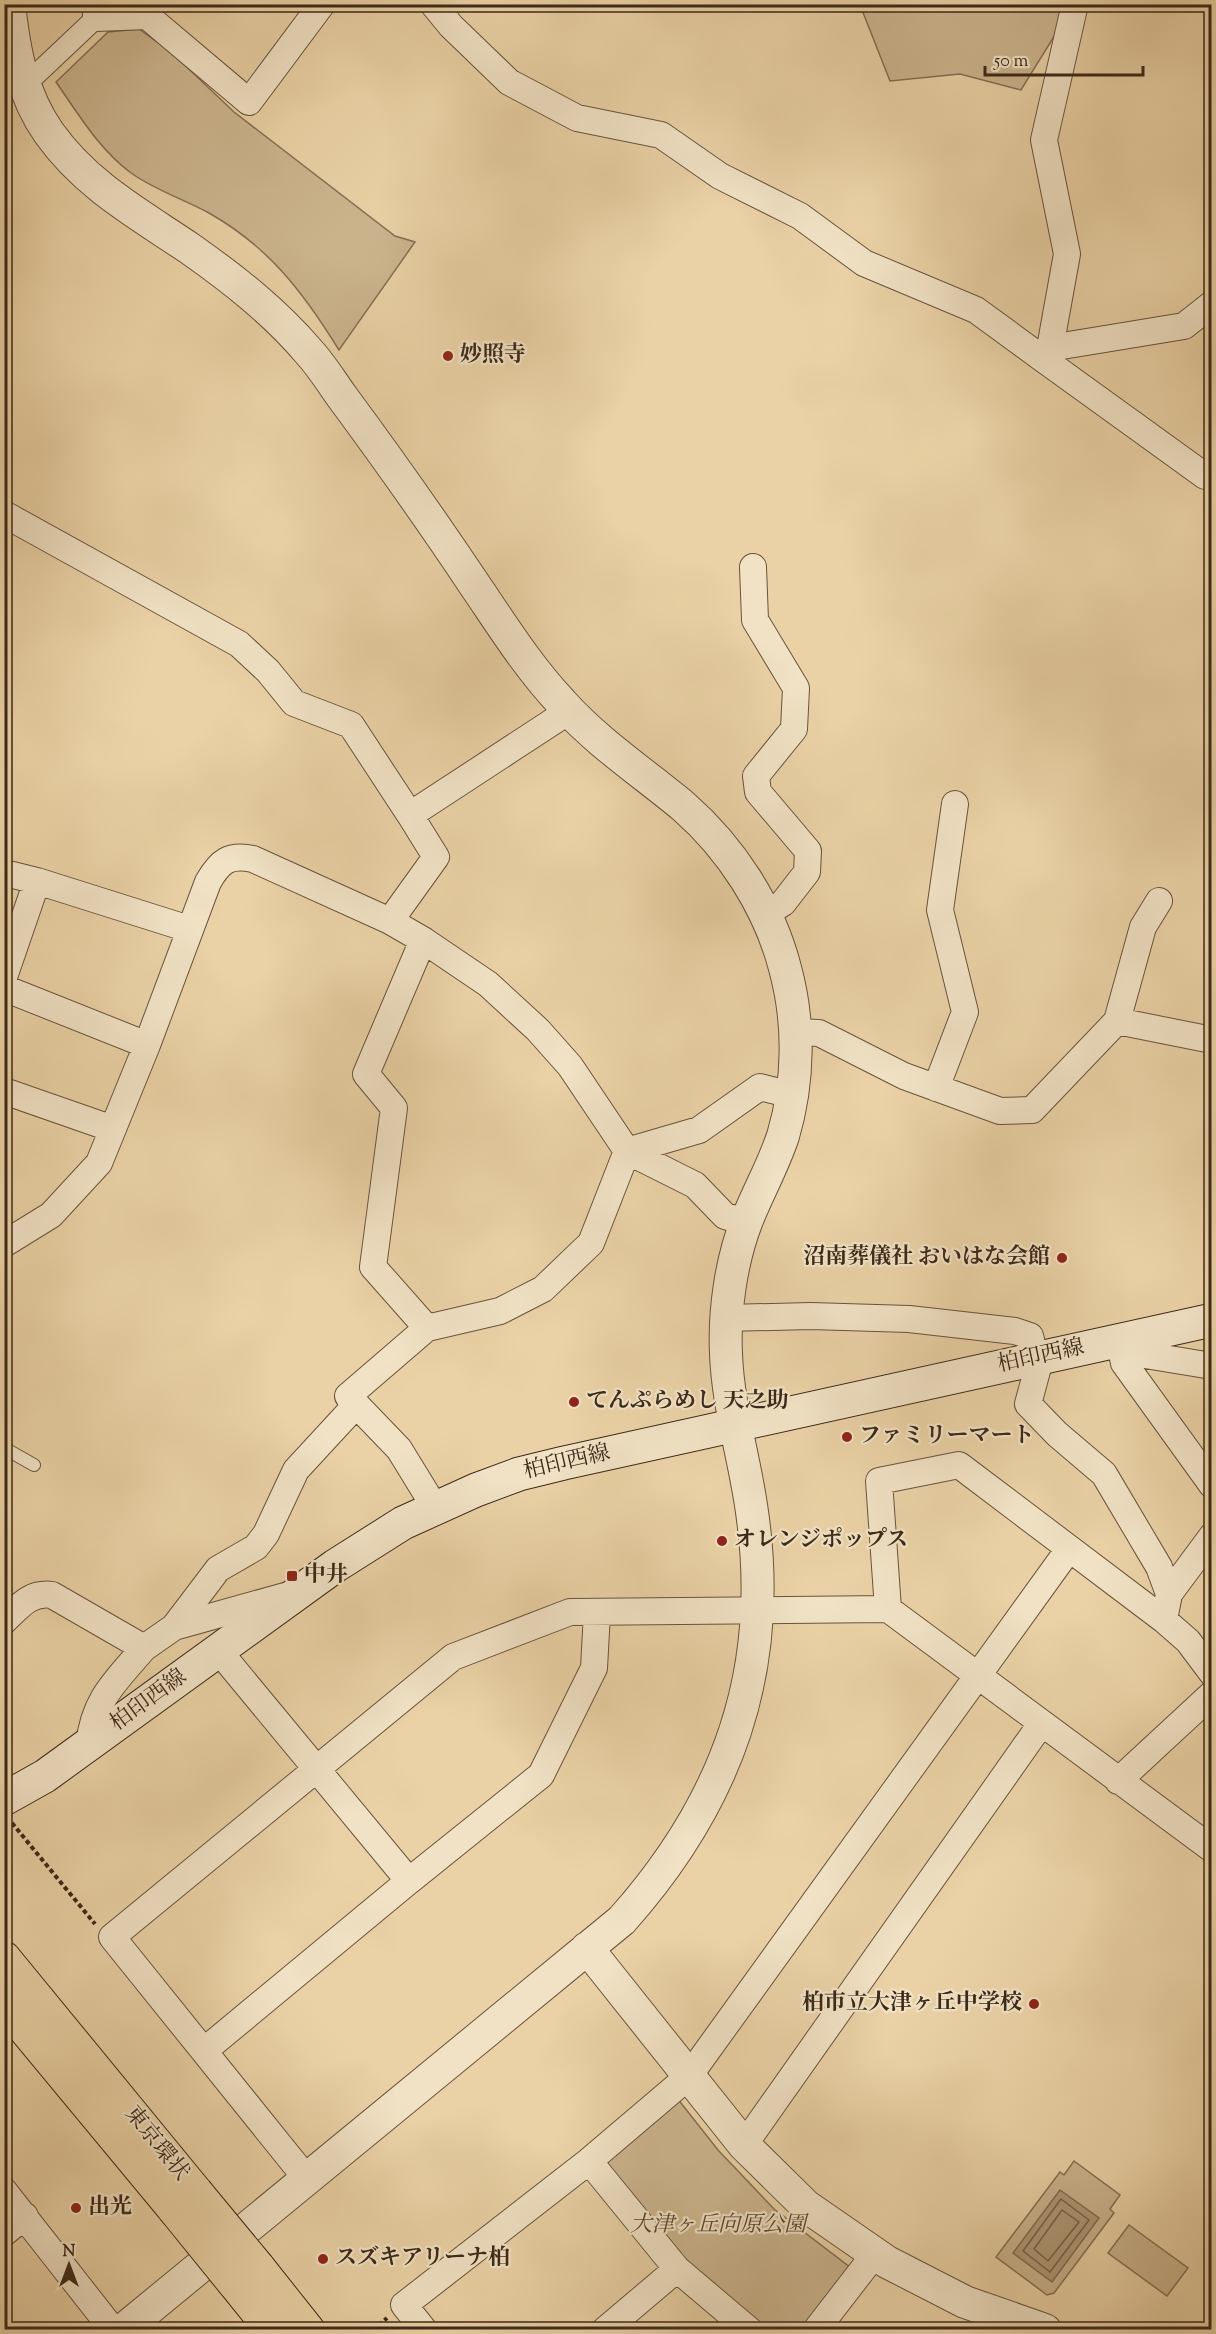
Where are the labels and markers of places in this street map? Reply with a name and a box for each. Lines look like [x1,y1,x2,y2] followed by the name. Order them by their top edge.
[460,340,526,372] place label: 妙照寺
[441,349,455,363] marker: 妙照寺
[803,1242,1050,1274] place label: 沼南葬儀社 おいはな会館
[1055,1251,1069,1265] marker: 沼南葬儀社 おいはな会館
[586,1386,789,1418] place label: てんぷらめし 天之助
[567,1395,581,1409] marker: てんぷらめし 天之助
[859,1421,1035,1453] place label: ファミリーマート
[840,1430,854,1444] marker: ファミリーマート
[734,1525,908,1557] place label: オレンジポップス
[715,1534,729,1548] marker: オレンジポップス
[304,1560,348,1592] place label: 中井
[285,1569,299,1583] marker: 中井
[802,1988,1022,2020] place label: 柏市立大津ヶ丘中学校
[1027,1997,1041,2011] marker: 柏市立大津ヶ丘中学校
[88,2192,132,2224] place label: 出光
[69,2201,83,2215] marker: 出光
[335,2243,510,2275] place label: スズキアリーナ柏
[316,2252,330,2266] marker: スズキアリーナ柏

